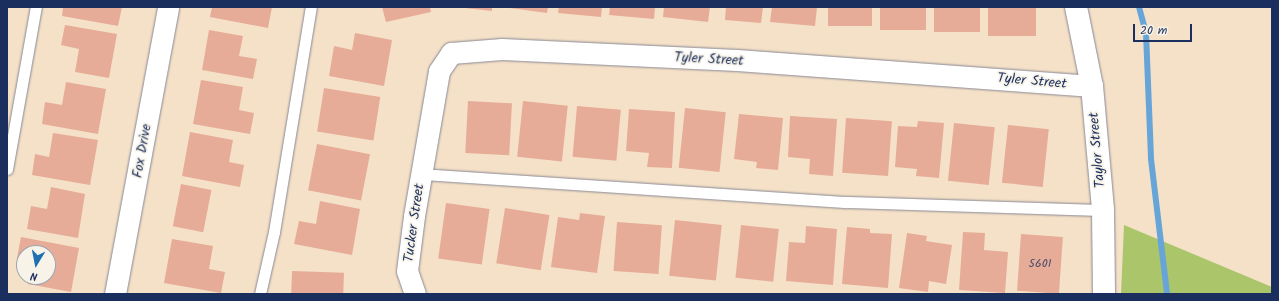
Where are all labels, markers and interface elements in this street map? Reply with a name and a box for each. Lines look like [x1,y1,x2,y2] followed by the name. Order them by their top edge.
[1135,16,1194,42] scale bar
[1140,21,1167,40] text: 20 m
[674,49,744,69] street label: Tyler Street
[997,70,1067,92] street label: Tyler Street
[1085,111,1109,189] street label: Taylor Street
[129,123,155,179] street label: Fox Drive
[400,183,428,263] street label: Tucker Street
[16,245,56,285] north arrow
[1029,257,1051,271] house number: 5601
[29,266,39,285] text: N

